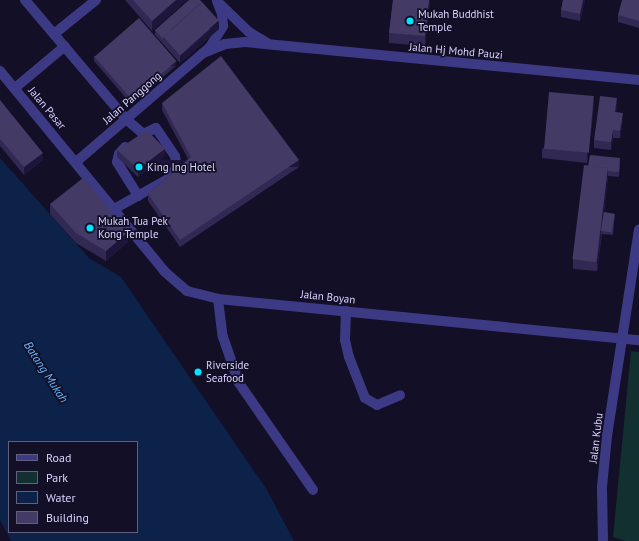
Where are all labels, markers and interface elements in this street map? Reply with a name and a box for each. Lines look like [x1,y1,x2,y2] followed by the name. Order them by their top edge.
[418,8,494,34] place label: Mukah Buddhist Temple
[405,16,415,26] marker: Mukah Buddhist Temple
[409,40,503,62] street label: Jalan Hj Mohd Pauzi
[100,69,164,127] street label: Jalan Panggong
[25,84,69,132] street label: Jalan Pasar
[147,160,215,174] place label: King Ing Hotel
[134,162,144,172] marker: King Ing Hotel
[98,215,168,241] place label: Mukah Tua Pek Kong Temple
[85,223,95,233] marker: Mukah Tua Pek Kong Temple
[300,288,356,306] street label: Jalan Boyan
[21,339,71,405] water label: Batang Mukah
[206,359,249,385] place label: Riverside Seafood
[193,367,203,377] marker: Riverside Seafood
[586,412,606,464] street label: Jalan Kubu
[8,441,138,533] legend
[46,450,71,465] text: Road
[46,470,68,485] text: Park
[46,490,76,505] text: Water
[46,510,89,525] text: Building

